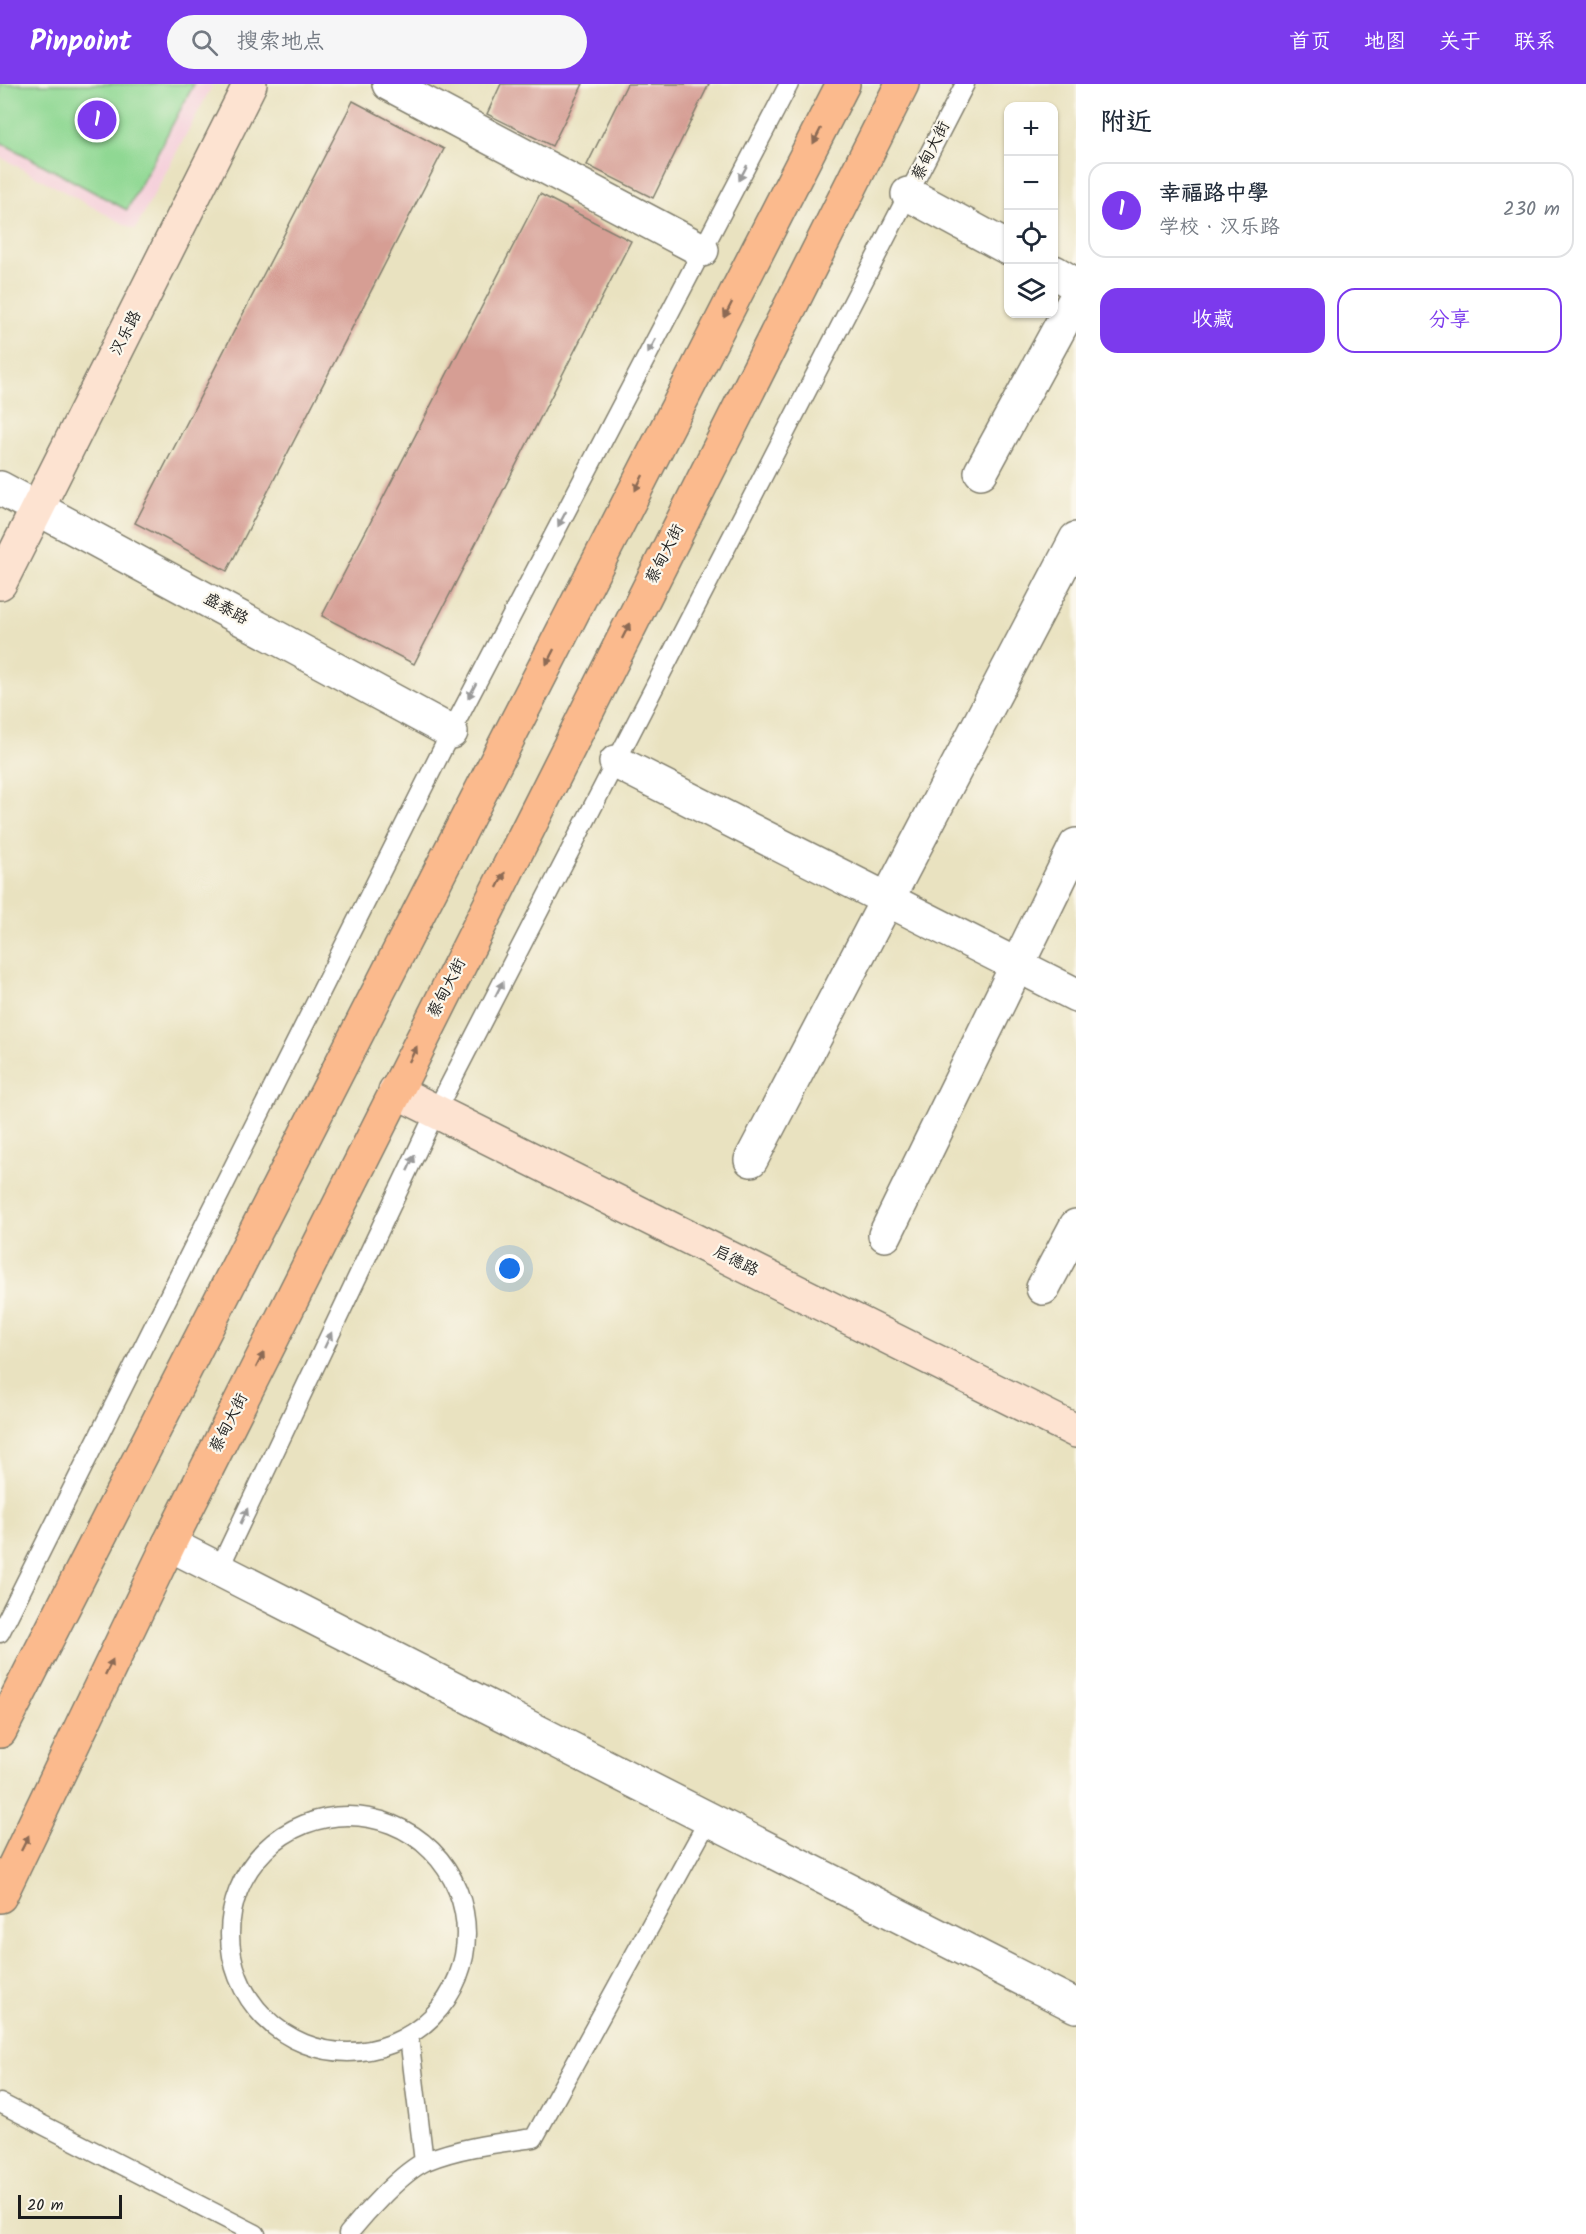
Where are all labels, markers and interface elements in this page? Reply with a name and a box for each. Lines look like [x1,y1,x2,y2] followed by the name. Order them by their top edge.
[167,15,587,69] search box
[30,20,131,65] text: Pinpoint
[236,25,324,60] text: 搜索地点
[188,26,221,59] icon: search
[1289,26,1331,59] text: 首页
[1364,26,1406,59] text: 地图
[1439,26,1481,59] text: 关于
[1514,26,1556,59] text: 联系
[78,98,116,142] pin: 1
[1004,102,1058,318] map controls
[1004,102,1058,156] button: +
[1100,102,1152,144] text: 附近
[905,117,957,185] street label: 蔡甸大街
[812,127,822,145] one-way arrow
[1004,156,1058,210] button: −
[738,165,748,182] one-way arrow
[1159,177,1269,212] text: 幸福路中學
[1118,194,1125,226] text: 1
[1503,194,1560,226] text: 230 m
[1004,210,1058,264] button: locate
[1159,212,1280,244] text: 学校 · 汉乐路
[1004,264,1058,318] button: layers
[1100,288,1325,353] button: 收藏
[1337,288,1562,353] button: 分享
[723,301,732,318] one-way arrow
[104,306,148,360] street label: 汉乐路
[648,337,658,355] one-way arrow
[634,475,644,492] one-way arrow
[557,510,567,527] one-way arrow
[639,520,691,588] street label: 蔡甸大街
[199,586,253,632] street label: 盛泰路
[622,622,631,639] one-way arrow
[545,649,555,666] one-way arrow
[467,683,477,700] one-way arrow
[496,871,506,888] one-way arrow
[421,954,473,1022] street label: 蔡甸大街
[494,981,504,998] one-way arrow
[408,1045,418,1062] one-way arrow
[407,1155,416,1172] one-way arrow
[709,1239,763,1283] street label: 启德路
[495,1254,524,1283] your location
[323,1331,332,1348] one-way arrow
[255,1351,265,1369] one-way arrow
[203,1389,255,1457] street label: 蔡甸大街
[239,1507,249,1525] one-way arrow
[105,1659,114,1676] one-way arrow
[21,1835,30,1852] one-way arrow
[18,2192,122,2220] scale bar
[27,2193,63,2218] text: 20 m

